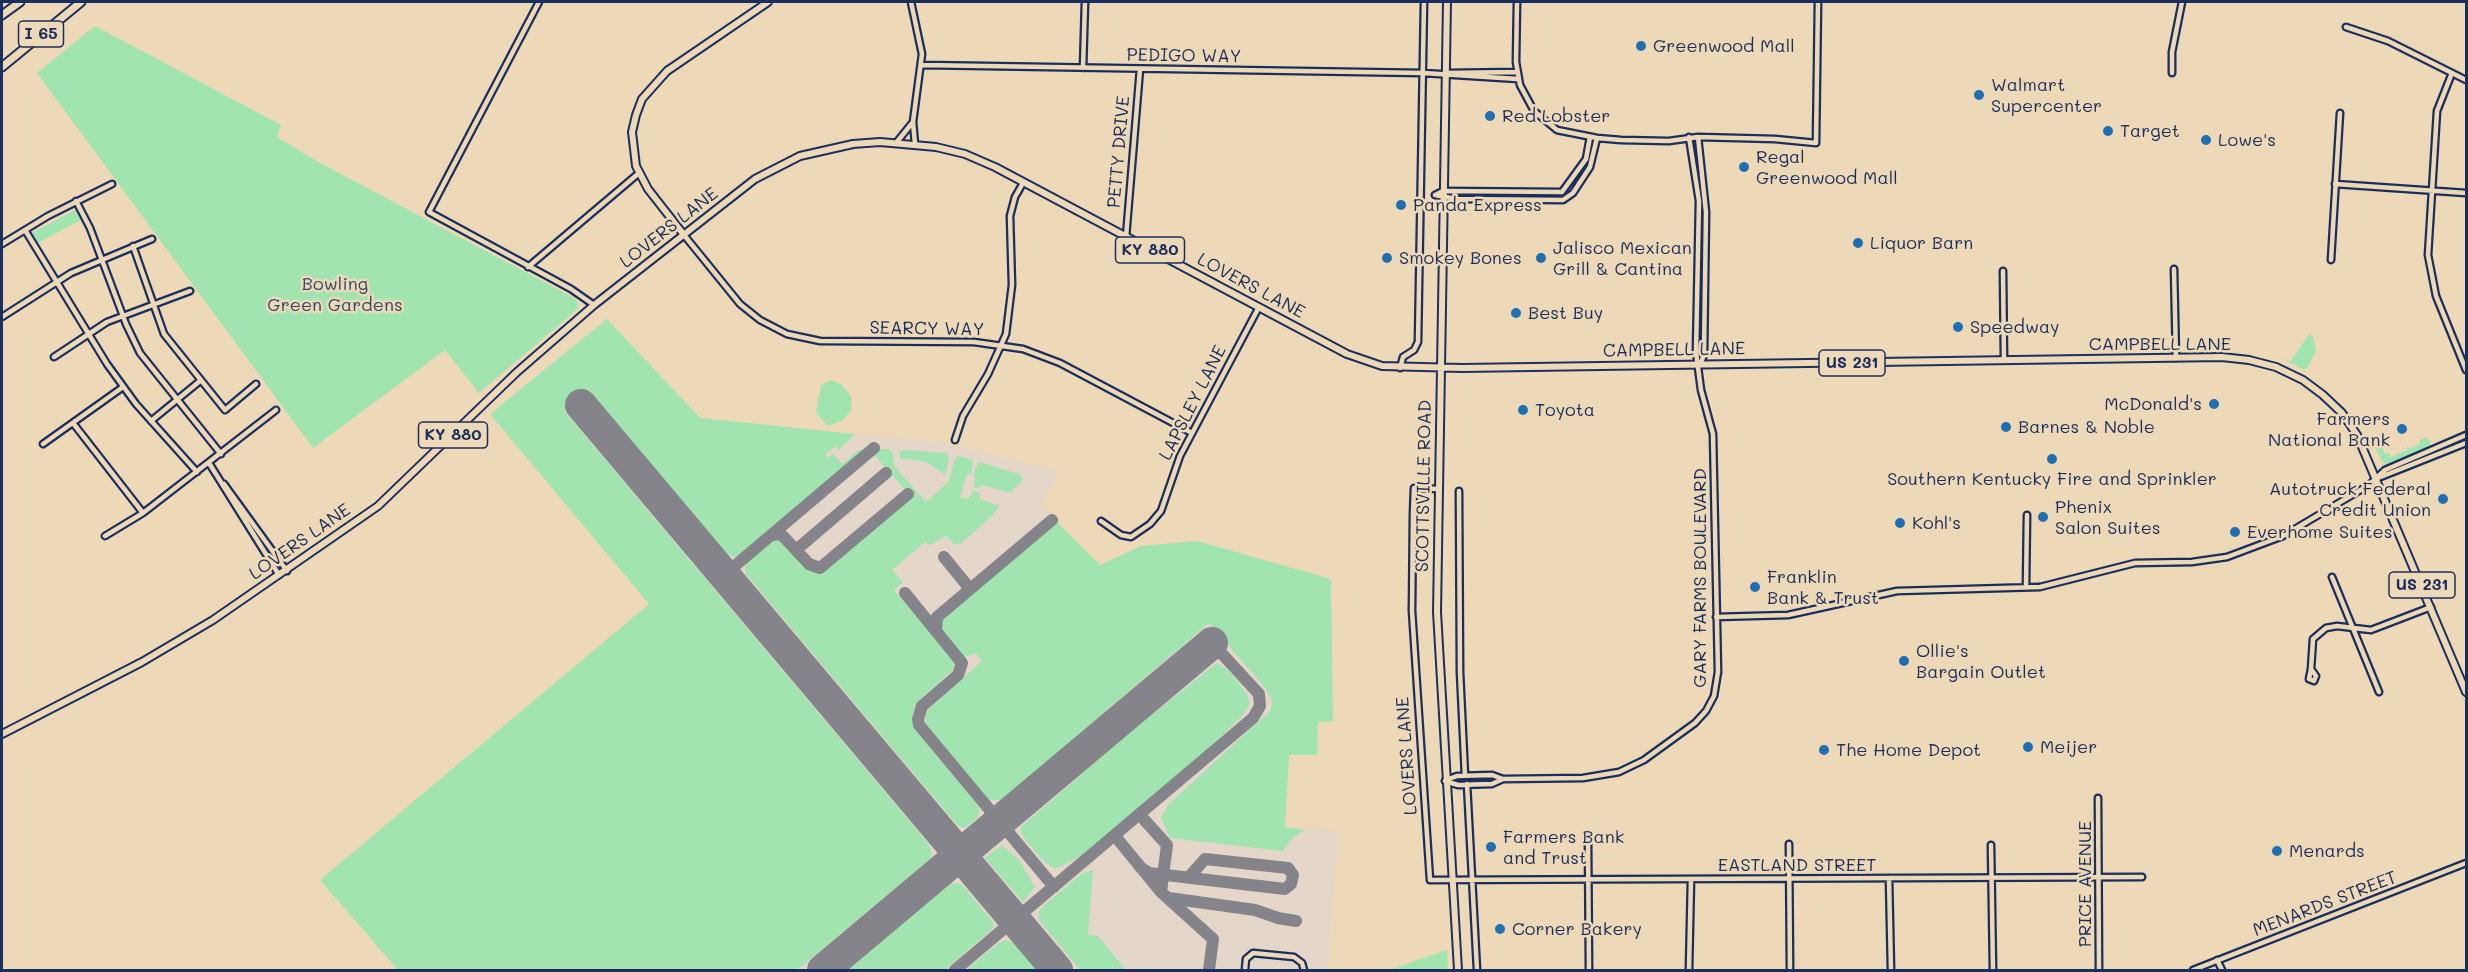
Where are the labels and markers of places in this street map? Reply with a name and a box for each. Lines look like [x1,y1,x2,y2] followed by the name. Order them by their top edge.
[1653,35,1795,57] place label: Greenwood Mall
[1634,39,1648,53] marker: Greenwood Mall
[1991,74,2102,116] place label: Walmart Supercenter
[1972,88,1986,102] marker: Walmart Supercenter
[1502,105,1610,127] place label: Red Lobster
[1483,109,1497,123] marker: Red Lobster
[2120,120,2180,142] place label: Target
[2101,124,2115,138] marker: Target
[2218,129,2276,151] place label: Lowe's
[2199,133,2213,147] marker: Lowe's
[1756,146,1898,188] place label: Regal Greenwood Mall
[1737,160,1751,174] marker: Regal Greenwood Mall
[1413,194,1542,216] place label: Panda Express
[1394,198,1408,212] marker: Panda Express
[1870,232,1973,254] place label: Liquor Barn
[1851,236,1865,250] marker: Liquor Barn
[1553,237,1692,280] place label: Jalisco Mexican Grill & Cantina
[1399,247,1522,269] place label: Smokey Bones
[1380,251,1394,265] marker: Smokey Bones
[1534,251,1548,265] marker: Jalisco Mexican Grill & Cantina
[1528,302,1603,324] place label: Best Buy
[1509,306,1523,320] marker: Best Buy
[1970,316,2060,338] place label: Speedway
[1951,320,1965,334] marker: Speedway
[2104,393,2202,415] place label: McDonald's
[2207,397,2221,411] marker: McDonald's
[1535,399,1595,421] place label: Toyota
[1516,403,1530,417] marker: Toyota
[2268,408,2390,450] place label: Farmers National Bank
[2018,416,2155,438] place label: Barnes & Noble
[1999,420,2013,434] marker: Barnes & Noble
[2395,422,2409,436] marker: Farmers National Bank
[2045,452,2059,466] marker: Southern Kentucky Fire and Sprinkler
[1887,468,2217,490] place label: Southern Kentucky Fire and Sprinkler
[2269,478,2431,520] place label: Autotruck Federal Credit Union
[2436,492,2450,506] marker: Autotruck Federal Credit Union
[2055,496,2161,538] place label: Phenix Salon Suites
[2036,510,2050,524] marker: Phenix Salon Suites
[1912,512,1961,534] place label: Kohl's
[1893,516,1907,530] marker: Kohl's
[2247,521,2392,543] place label: Everhome Suites
[2228,525,2242,539] marker: Everhome Suites
[1767,566,1879,608] place label: Franklin Bank & Trust
[1748,580,1762,594] marker: Franklin Bank & Trust
[1916,640,2046,682] place label: Ollie's Bargain Outlet
[1897,654,1911,668] marker: Ollie's Bargain Outlet
[2040,736,2097,758] place label: Meijer
[1836,739,1981,761] place label: The Home Depot
[2021,740,2035,754] marker: Meijer
[1817,743,1831,757] marker: The Home Depot
[1503,826,1624,868] place label: Farmers Bank and Trust
[1484,840,1498,854] marker: Farmers Bank and Trust
[2289,840,2365,862] place label: Menards
[2270,844,2284,858] marker: Menards
[1512,918,1642,940] place label: Corner Bakery
[1493,922,1507,936] marker: Corner Bakery

